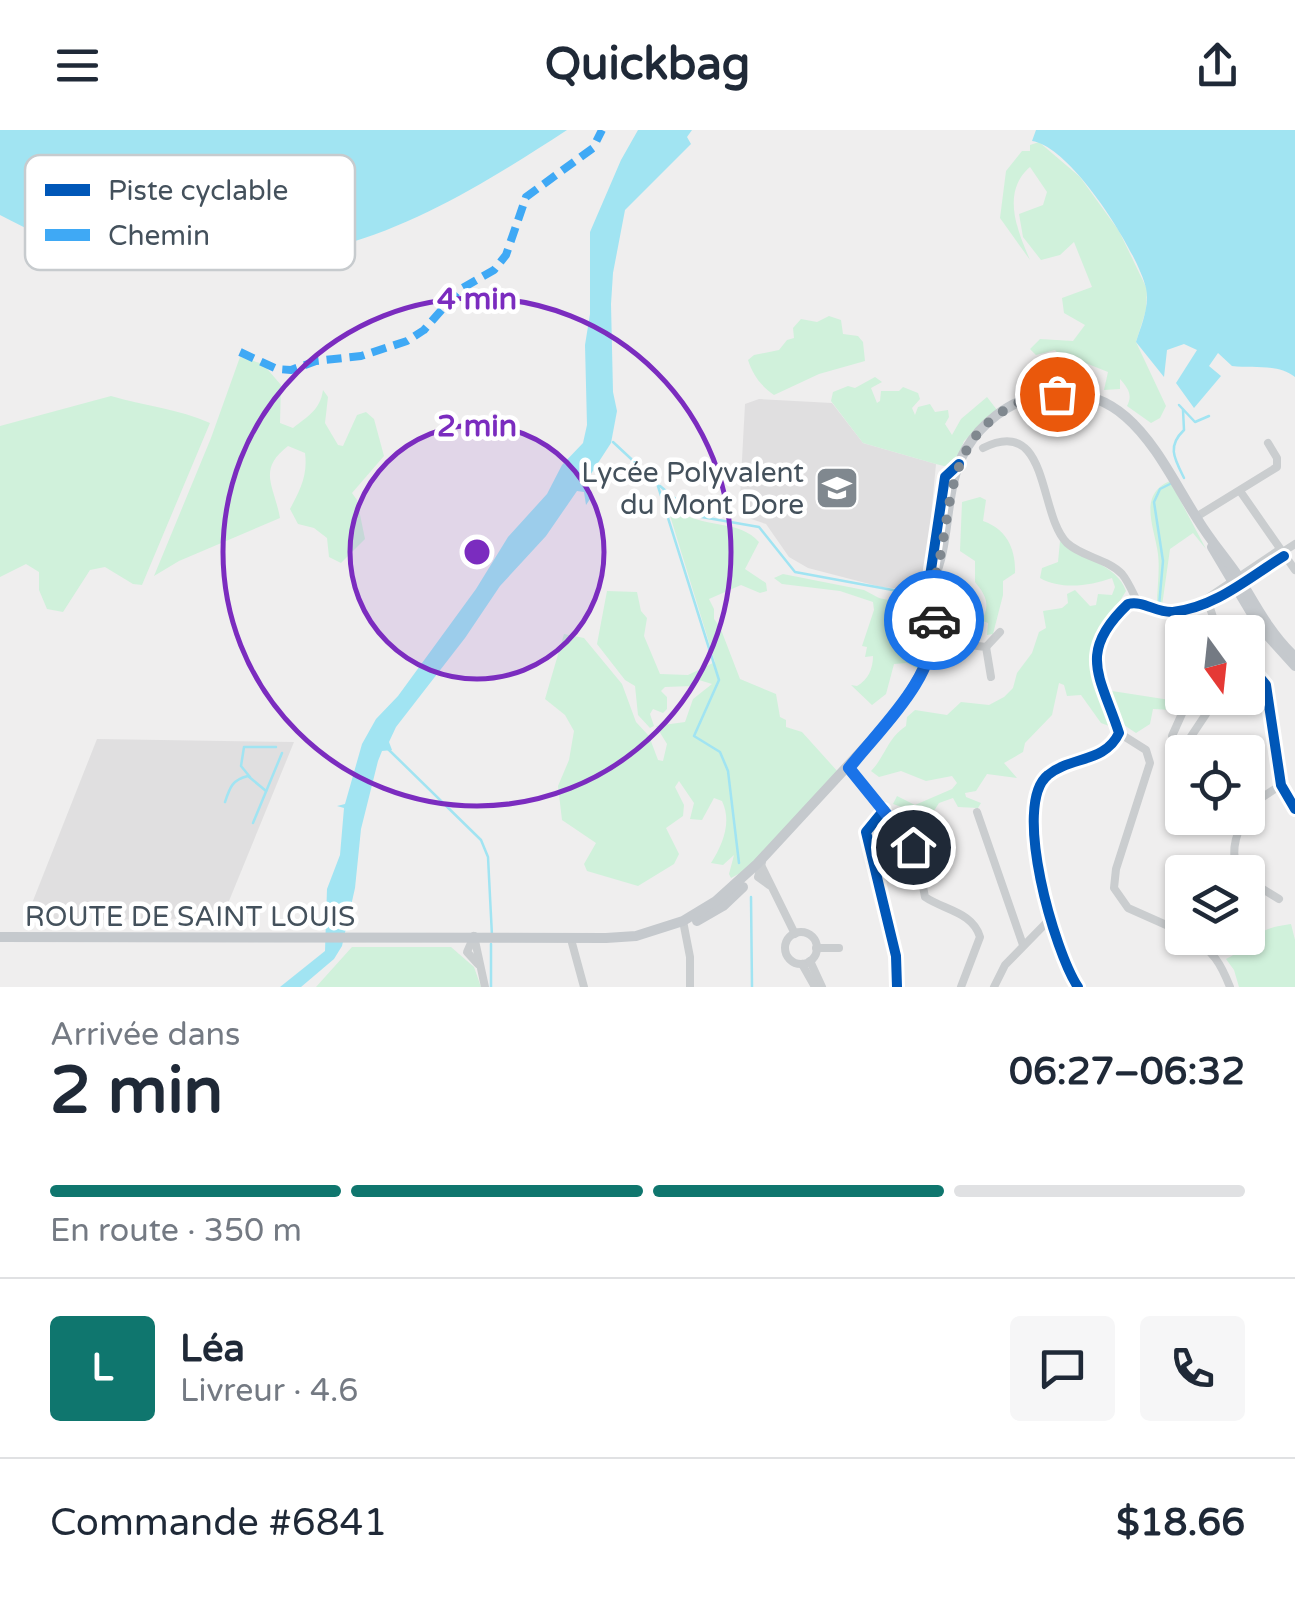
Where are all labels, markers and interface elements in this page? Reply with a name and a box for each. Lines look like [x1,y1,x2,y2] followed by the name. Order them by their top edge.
[50,38,105,93] icon: menu
[545,38,750,92] text: Quickbag
[1190,38,1245,93] icon: share
[25,155,355,270] legend
[108,174,288,208] text: Piste cyclable
[108,219,210,253] text: Chemin
[437,281,517,318] text: 4 min
[1015,352,1100,437] pin
[1030,367,1085,422] icon: bag
[437,408,517,445] text: 2 min
[581,456,804,522] place label: Lycée Polyvalent du Mont Dore
[814,465,860,511] school or university icon: Lycée Polyvalent du Mont Dore
[459,534,495,570] centre of rings
[884,570,984,670] courier
[907,593,962,648] icon: car
[1165,615,1265,715] north arrow
[1165,615,1265,955] map controls
[1165,735,1265,835] button: locate
[871,805,956,890] pin
[886,820,941,875] icon: home
[1165,855,1265,955] button: layers
[25,900,355,934] street label: ROUTE DE SAINT LOUIS
[50,1016,240,1054] text: Arrivée dans
[1009,1049,1245,1095] text: 06:27–06:32
[50,1052,223,1131] text: 2 min
[50,1212,302,1250] text: En route · 350 m
[1010,1316,1115,1421] button: chat
[1140,1316,1245,1421] button: phone
[180,1326,245,1372] text: Léa
[92,1345,113,1391] text: L
[180,1372,358,1410] text: Livreur · 4.6
[50,1500,387,1546] text: Commande #6841
[1116,1500,1245,1546] text: $18.66

